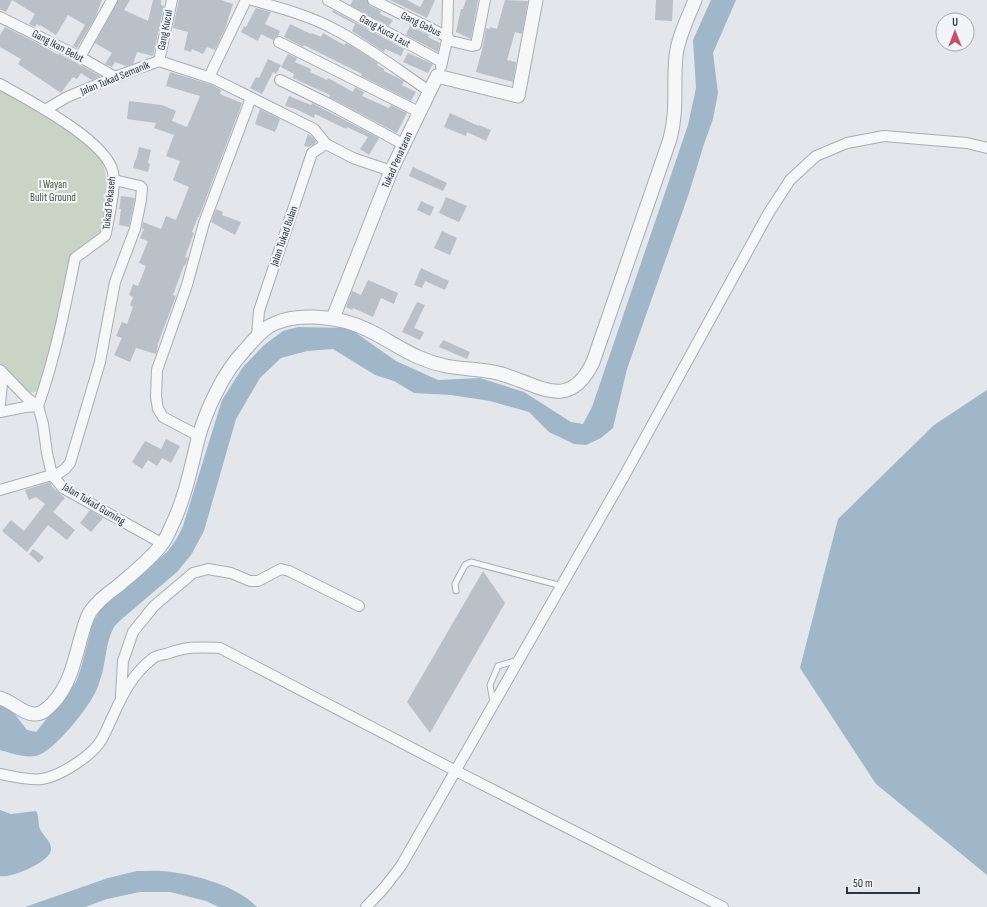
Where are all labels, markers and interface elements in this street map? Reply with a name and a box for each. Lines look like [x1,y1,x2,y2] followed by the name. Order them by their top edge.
[155,9,175,51] street label: Gang Kucul
[399,9,443,39] street label: Gang Gabus
[357,12,413,51] street label: Gang Kuca Laut
[935,12,975,52] north arrow
[952,16,958,29] text: U
[30,27,87,65] street label: Gang Ikan Belut
[77,58,152,98] street label: Jalan Tukad Semanik
[379,129,415,190] street label: Tukad Penataran
[100,175,118,230] street label: Tukad Pekaseh
[30,178,76,204] park label: I Wayan Bulit Ground
[267,204,300,269] street label: Jalan Tukad Bulan
[60,480,128,528] street label: Jalan Tukad Guming
[847,869,919,895] scale bar
[853,876,873,891] text: 50 m

